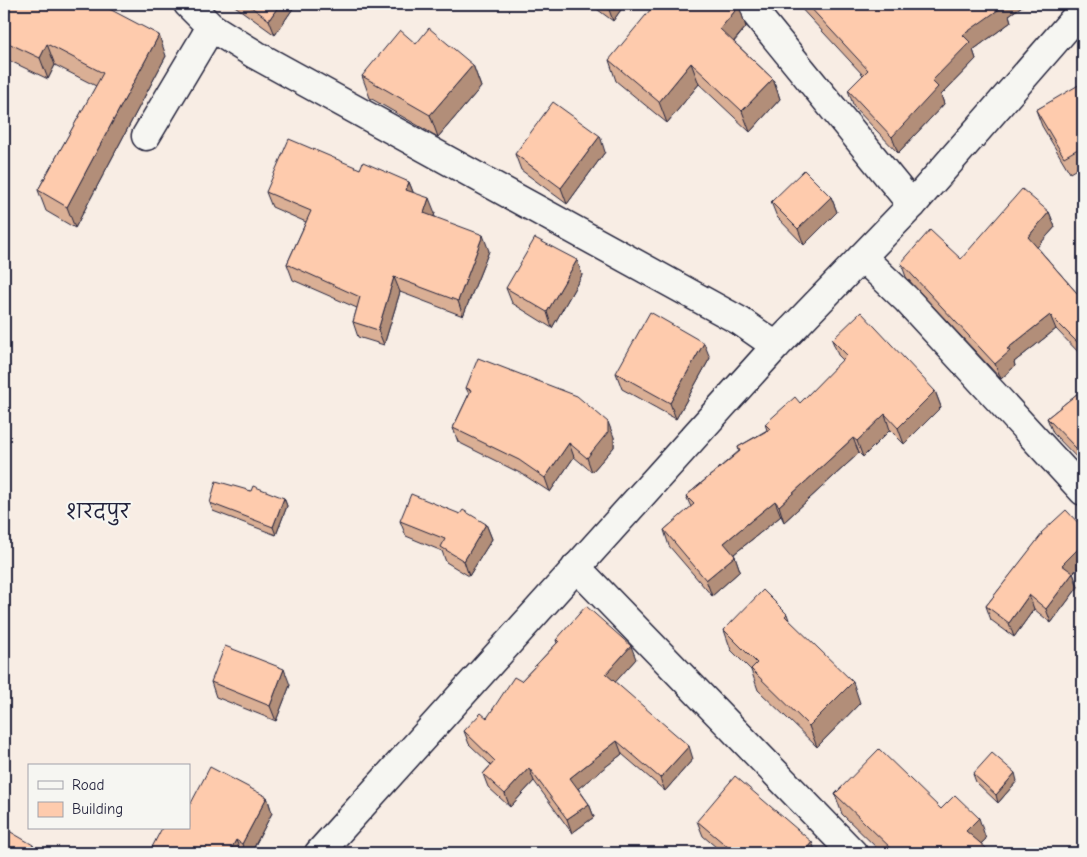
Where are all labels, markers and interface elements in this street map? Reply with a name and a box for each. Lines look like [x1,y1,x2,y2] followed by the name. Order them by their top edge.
[66,501,132,526] district label: शरदपुर
[28,764,190,830] legend
[72,776,104,794] text: Road
[72,800,123,818] text: Building

